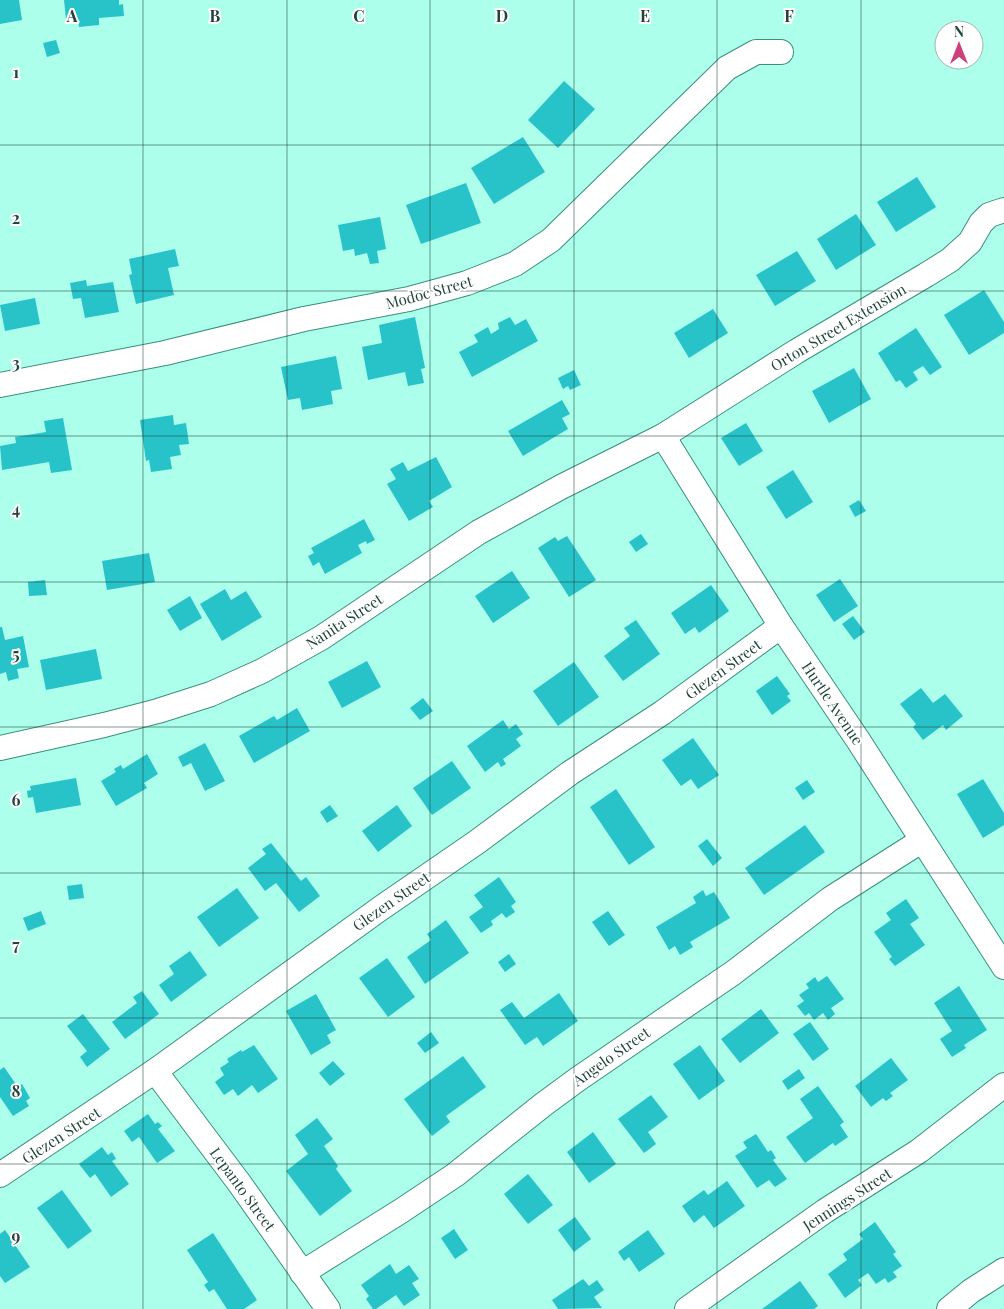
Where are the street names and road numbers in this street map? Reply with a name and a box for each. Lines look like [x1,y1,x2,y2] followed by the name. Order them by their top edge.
[383,271,475,313] street label: Modoc Street
[766,279,910,375] street label: Orton Street Extension
[302,588,387,653] street label: Nanita Street
[681,634,766,704] street label: Glezen Street
[798,657,868,749] street label: Hurtle Avenue
[348,867,434,935] street label: Glezen Street
[568,1022,654,1091] street label: Angelo Street
[18,1102,105,1168] street label: Glezen Street
[206,1143,281,1236] street label: Lepanto Street
[798,1162,896,1236] street label: Jennings Street

